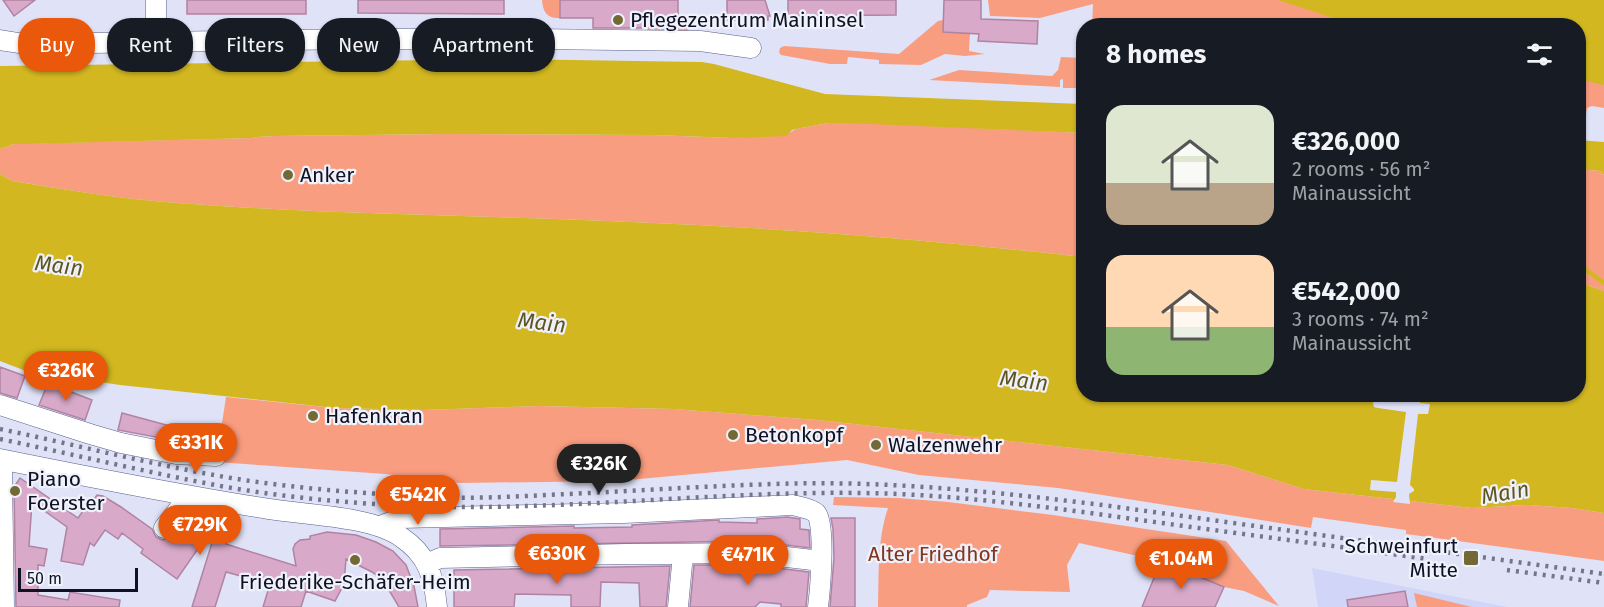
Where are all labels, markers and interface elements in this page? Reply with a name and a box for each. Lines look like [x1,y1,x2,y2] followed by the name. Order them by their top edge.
[630,7,864,33] place label: Pflegezentrum Maininsel
[611,13,625,27] marker: Pflegezentrum Maininsel
[18,18,95,72] chip: Buy
[107,18,193,72] chip: Rent
[205,18,305,72] chip: Filters
[317,18,400,72] chip: New
[412,18,555,72] chip: Apartment
[1523,38,1556,71] icon: filters
[1106,39,1206,70] text: 8 homes
[1292,126,1400,157] text: €326,000
[1154,129,1226,201] icon: home
[1292,157,1431,181] text: 2 rooms · 56 m²
[300,162,354,188] place label: Anker
[281,168,295,182] marker: Anker
[1292,181,1411,205] text: Mainaussicht
[33,249,85,282] water label: Main
[1292,276,1400,307] text: €542,000
[1154,279,1226,351] icon: home
[516,306,568,339] water label: Main
[1292,307,1429,331] text: 3 rooms · 74 m²
[1292,331,1411,355] text: Mainaussicht
[24,351,108,402] pin: €326K
[38,358,94,382] text: €326K
[998,364,1050,397] water label: Main
[325,403,423,429] place label: Hafenkran
[306,409,320,423] marker: Hafenkran
[745,422,845,448] place label: Betonkopf
[154,423,238,474] pin: €331K
[726,428,740,442] marker: Betonkopf
[169,430,223,454] text: €331K
[888,432,1002,458] place label: Walzenwehr
[869,438,883,452] marker: Walzenwehr
[557,444,641,495] pin: €326K
[571,451,627,475] text: €326K
[27,466,105,516] place label: Piano Foerster
[376,475,460,526] pin: €542K
[1479,475,1531,510] water label: Main
[390,482,446,506] text: €542K
[8,484,22,498] marker: Piano Foerster
[158,505,242,556] pin: €729K
[173,512,228,536] text: €729K
[1345,533,1458,583] place label: Schweinfurt Mitte
[515,534,599,585] pin: €630K
[706,535,790,586] pin: €471K
[1132,539,1230,590] pin: €1.04M
[528,541,586,565] text: €630K
[868,541,1000,567] park label: Alter Friedhof
[722,542,774,566] text: €471K
[1149,546,1213,570] text: €1.04M
[1462,549,1480,567] marker: Schweinfurt Mitte
[348,553,362,567] marker: Friederike-Schäfer-Heim
[18,565,138,592] scale bar
[27,569,62,588] text: 50 m
[239,569,471,595] place label: Friederike-Schäfer-Heim

